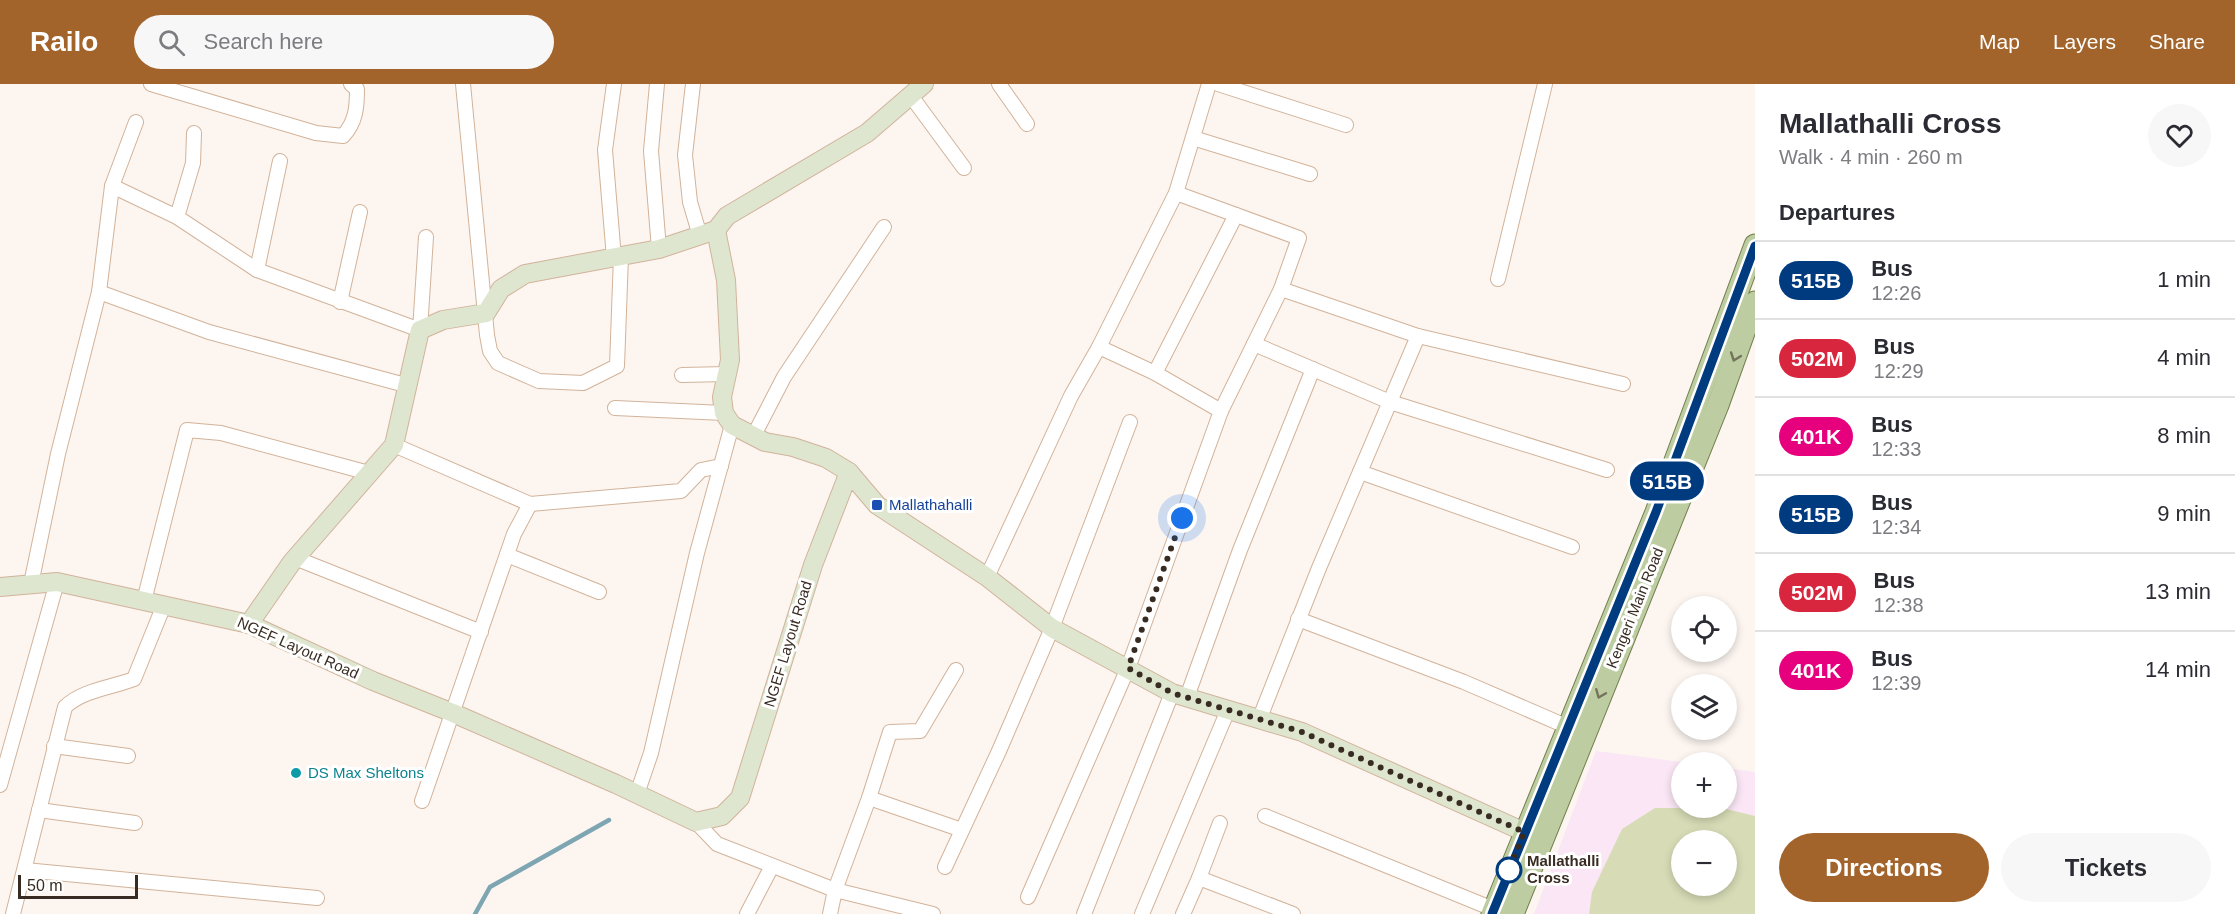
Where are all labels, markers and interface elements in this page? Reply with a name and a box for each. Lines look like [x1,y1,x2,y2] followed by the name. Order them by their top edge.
[134,15,554,69] search box
[30,26,98,57] text: Railo
[155,26,188,59] icon: search
[203,29,323,54] text: Search here
[1979,30,2020,53] text: Map
[2053,30,2116,53] text: Layers
[2149,30,2205,53] text: Share
[2148,104,2211,167] button: heart
[1779,108,2002,139] text: Mallathalli Cross
[1779,146,1963,168] text: Walk · 4 min · 260 m
[1779,200,1895,225] text: Departures
[1871,256,1913,281] text: Bus
[2157,267,2211,292] text: 1 min
[1791,269,1841,292] text: 515B
[1871,282,1921,304] text: 12:26
[1874,334,1915,359] text: Bus
[2157,345,2211,370] text: 4 min
[1791,347,1844,370] text: 502M
[1730,351,1743,362] one-way arrow
[1874,360,1924,382] text: 12:29
[1871,412,1913,437] text: Bus
[2157,423,2211,448] text: 8 min
[1791,425,1841,448] text: 401K
[1871,438,1921,460] text: 12:33
[1625,462,1709,500] line badge: 515B
[1642,470,1692,493] text: 515B
[1871,490,1913,515] text: Bus
[889,496,972,513] place label: Mallathahalli
[870,498,884,512] marker: Mallathahalli
[2157,501,2211,526] text: 9 min
[1167,503,1197,533] your location
[1791,503,1841,526] text: 515B
[1871,516,1921,538] text: 12:34
[1603,545,1666,671] street label: Kengeri Main Road
[1874,568,1915,593] text: Bus
[760,579,815,709] street label: NGEF Layout Road
[2145,579,2211,604] text: 13 min
[1791,581,1844,604] text: 502M
[1874,594,1924,616] text: 12:38
[1671,596,1737,896] map controls
[1671,596,1737,662] button: locate
[235,613,361,682] street label: NGEF Layout Road
[1871,646,1913,671] text: Bus
[2145,657,2211,682] text: 14 min
[1791,659,1841,682] text: 401K
[1871,672,1921,694] text: 12:39
[1671,674,1737,740] button: layers
[1595,687,1607,698] one-way arrow
[1671,752,1737,818] button: +
[308,764,424,781] place label: DS Max Sheltons
[289,766,303,780] marker: DS Max Sheltons
[1671,830,1737,896] button: −
[1779,833,1989,902] button: Directions
[2001,833,2211,902] button: Tickets
[1527,852,1600,886] place label: Mallathalli Cross
[1496,857,1522,883] marker: Mallathalli Cross
[18,872,138,900] scale bar
[27,877,63,894] text: 50 m

